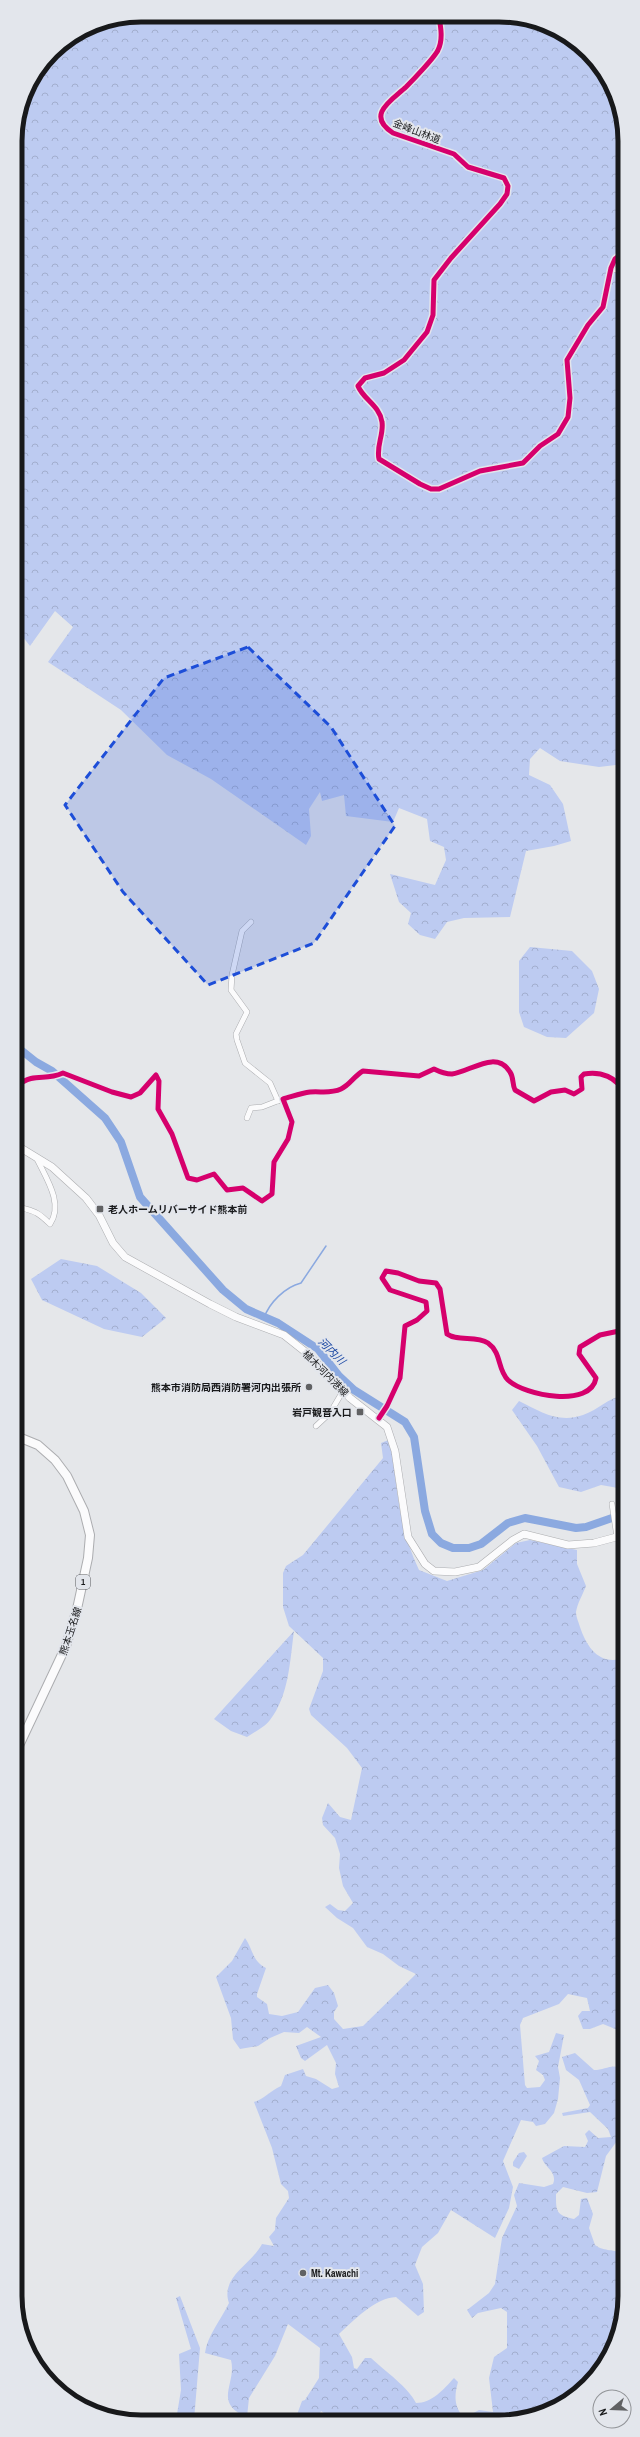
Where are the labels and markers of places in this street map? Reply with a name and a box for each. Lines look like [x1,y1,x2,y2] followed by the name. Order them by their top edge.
[108,1203,248,1216] place label: 老人ホームリバーサイド熊本前
[95,1204,105,1214] marker: 老人ホームリバーサイド熊本前
[151,1381,301,1394] place label: 熊本市消防局西消防署河内出張所
[304,1382,314,1392] marker: 熊本市消防局西消防署河内出張所
[292,1406,352,1419] place label: 岩戸観音入口
[355,1407,365,1417] marker: 岩戸観音入口
[311,2267,358,2280] place label: Mt. Kawachi
[298,2268,308,2278] marker: Mt. Kawachi

